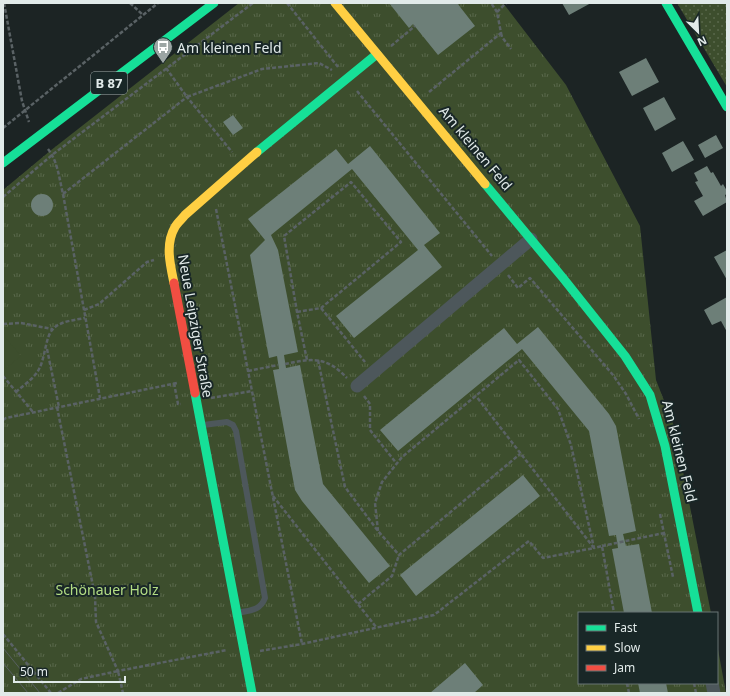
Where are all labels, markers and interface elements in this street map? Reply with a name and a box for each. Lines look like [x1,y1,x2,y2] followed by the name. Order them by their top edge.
[678,12,718,52] north arrow
[695,33,709,50] text: N
[152,36,174,64] bus stop icon: Am kleinen Feld
[177,38,282,57] place label: Am kleinen Feld
[91,72,127,94] road number: B 87
[435,102,517,194] street label: Am kleinen Feld
[174,253,218,399] street label: Neue Leipziger Straße
[658,398,702,504] street label: Am kleinen Feld
[55,580,159,599] park label: Schönauer Holz
[578,612,718,684] legend
[614,619,638,636] text: Fast
[614,639,641,656] text: Slow
[14,658,125,684] scale bar
[613,659,635,676] text: Jam
[20,663,48,680] text: 50 m

